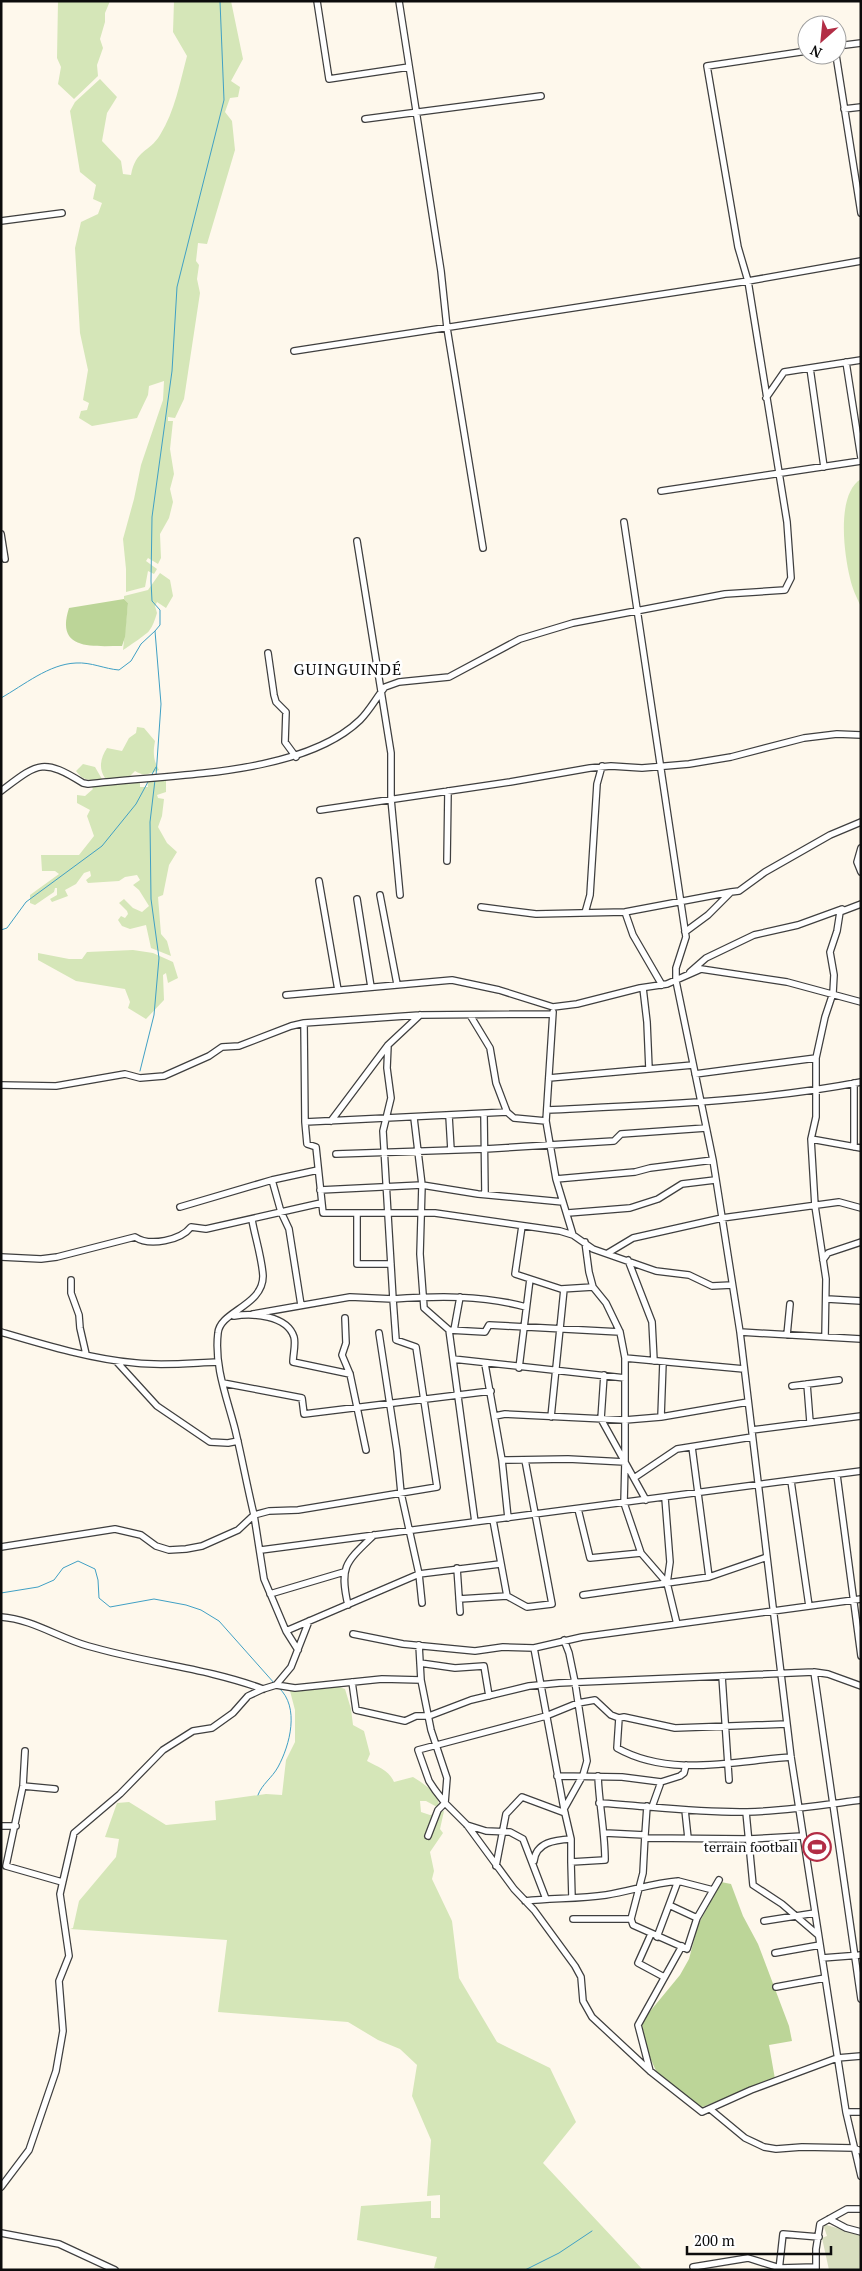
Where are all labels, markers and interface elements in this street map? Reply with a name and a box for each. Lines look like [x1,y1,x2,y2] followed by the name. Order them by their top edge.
[797,15,847,65] north arrow
[806,41,825,63] text: N
[294,658,402,680] district label: GUINGUINDÉ
[802,1832,832,1862] sports icon: terrain football
[704,1837,798,1856] place label: terrain football
[687,2224,831,2256] scale bar
[694,2230,735,2250] text: 200 m

